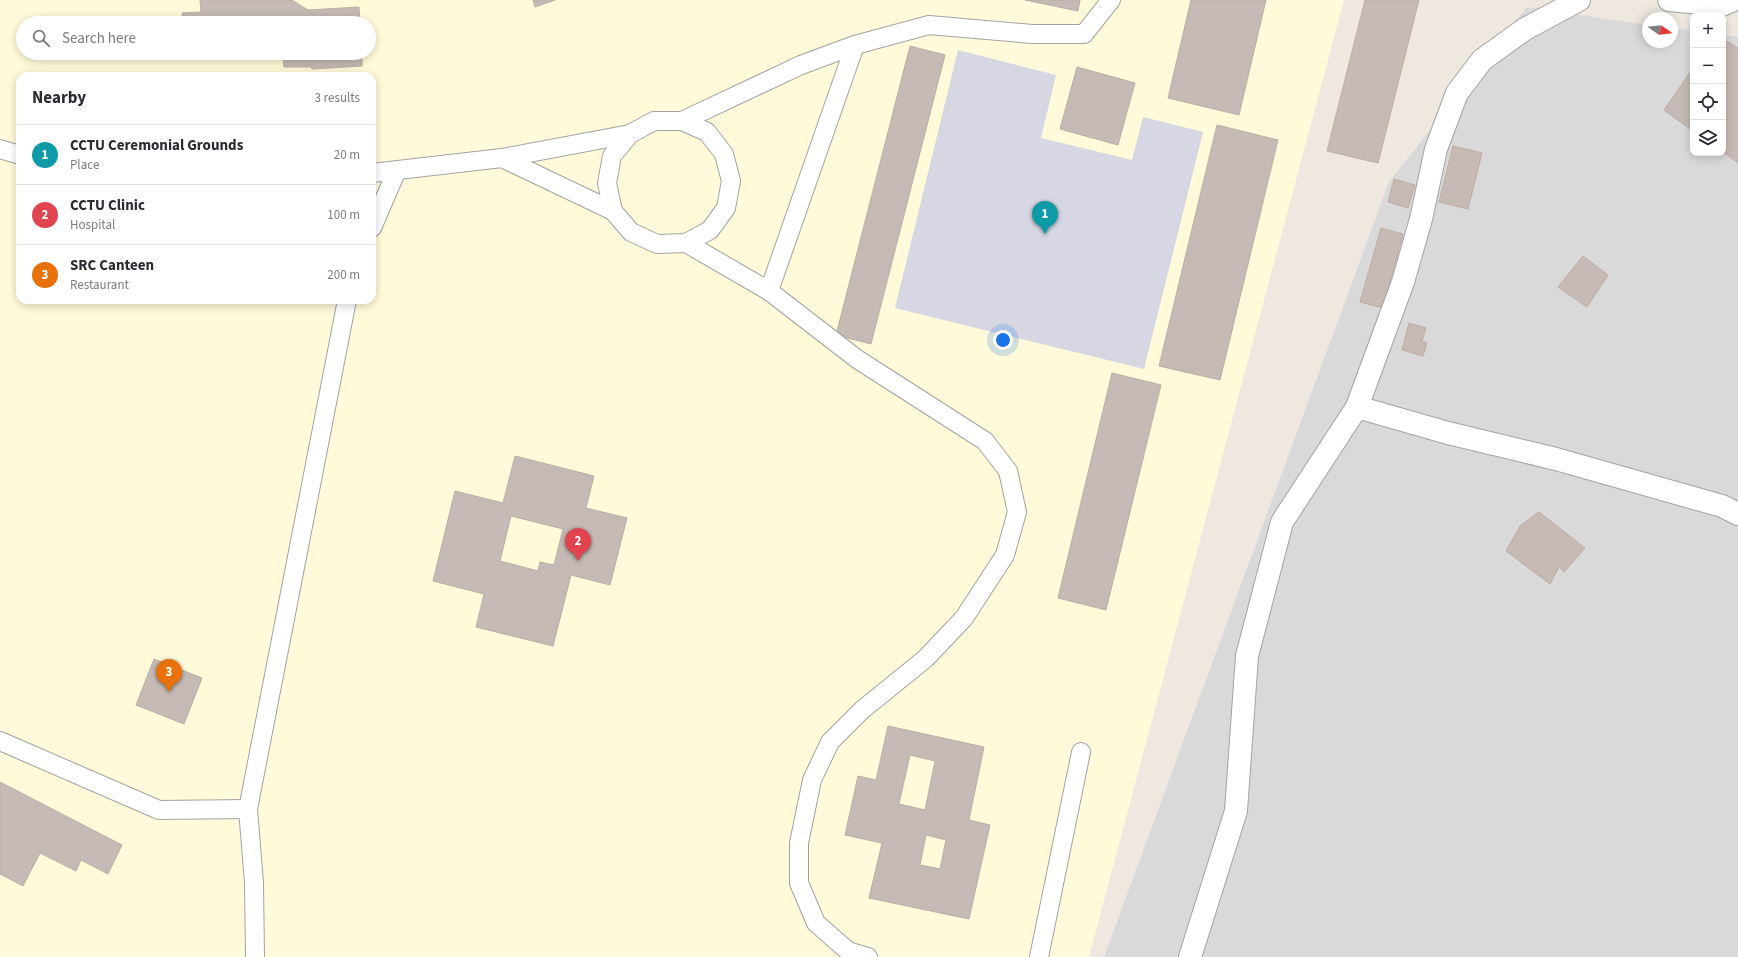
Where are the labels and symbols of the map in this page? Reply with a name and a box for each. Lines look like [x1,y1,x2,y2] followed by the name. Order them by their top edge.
[1642,12,1678,48] north arrow
[1032,201,1058,234] pin: 1
[993,330,1013,350] your location
[565,528,591,561] pin: 2
[156,659,182,692] pin: 3

